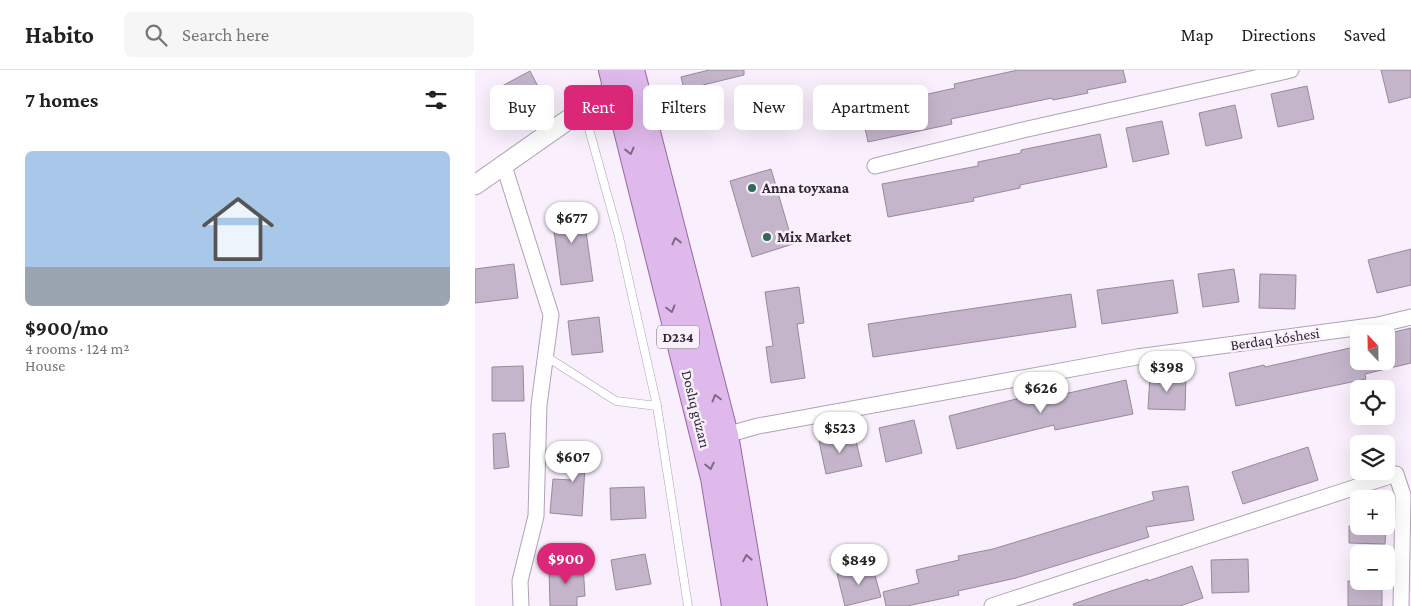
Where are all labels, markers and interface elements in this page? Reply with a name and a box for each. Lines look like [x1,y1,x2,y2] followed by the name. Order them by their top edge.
[124,12,474,57] search box
[25,21,94,48] text: Habito
[142,21,170,49] icon: search
[182,24,269,45] text: Search here
[1181,25,1213,45] text: Map
[1241,25,1316,45] text: Directions
[1344,25,1386,45] text: Saved
[490,85,554,130] chip: Buy
[564,85,633,130] chip: Rent
[643,85,724,130] chip: Filters
[734,85,803,130] chip: New
[813,85,928,130] chip: Apartment
[422,86,450,114] icon: filters
[25,88,98,112] text: 7 homes
[625,147,635,155] one-way arrow
[761,180,850,196] place label: Anna toyxana
[746,182,758,194] marker: Anna toyxana
[193,184,283,274] icon: home
[542,202,602,244] pin: $677
[556,209,588,226] text: $677
[777,229,852,245] place label: Mix Market
[761,231,773,243] marker: Mix Market
[671,238,681,246] one-way arrow
[665,304,676,313] one-way arrow
[25,316,109,340] text: $900/mo
[1229,325,1321,354] street label: Berdaq kóshesi
[1350,325,1395,370] north arrow
[1350,325,1395,590] map controls
[657,326,699,348] road number: D234
[25,340,130,357] text: 4 rooms · 124 m²
[1137,350,1197,393] pin: $398
[25,357,65,374] text: House
[1150,358,1184,375] text: $398
[678,369,713,450] street label: Doslıq gúzarı
[1011,372,1071,414] pin: $626
[1024,379,1058,396] text: $626
[1350,380,1395,425] button: locate
[712,395,722,403] one-way arrow
[810,412,870,454] pin: $523
[824,419,856,436] text: $523
[1350,435,1395,480] button: layers
[543,440,603,483] pin: $607
[556,448,590,465] text: $607
[704,462,715,471] one-way arrow
[1350,490,1395,535] button: +
[536,542,596,585] pin: $900
[829,544,889,586] pin: $849
[1350,545,1395,590] button: −
[548,550,584,567] text: $900
[842,551,876,568] text: $849
[742,554,752,562] one-way arrow

